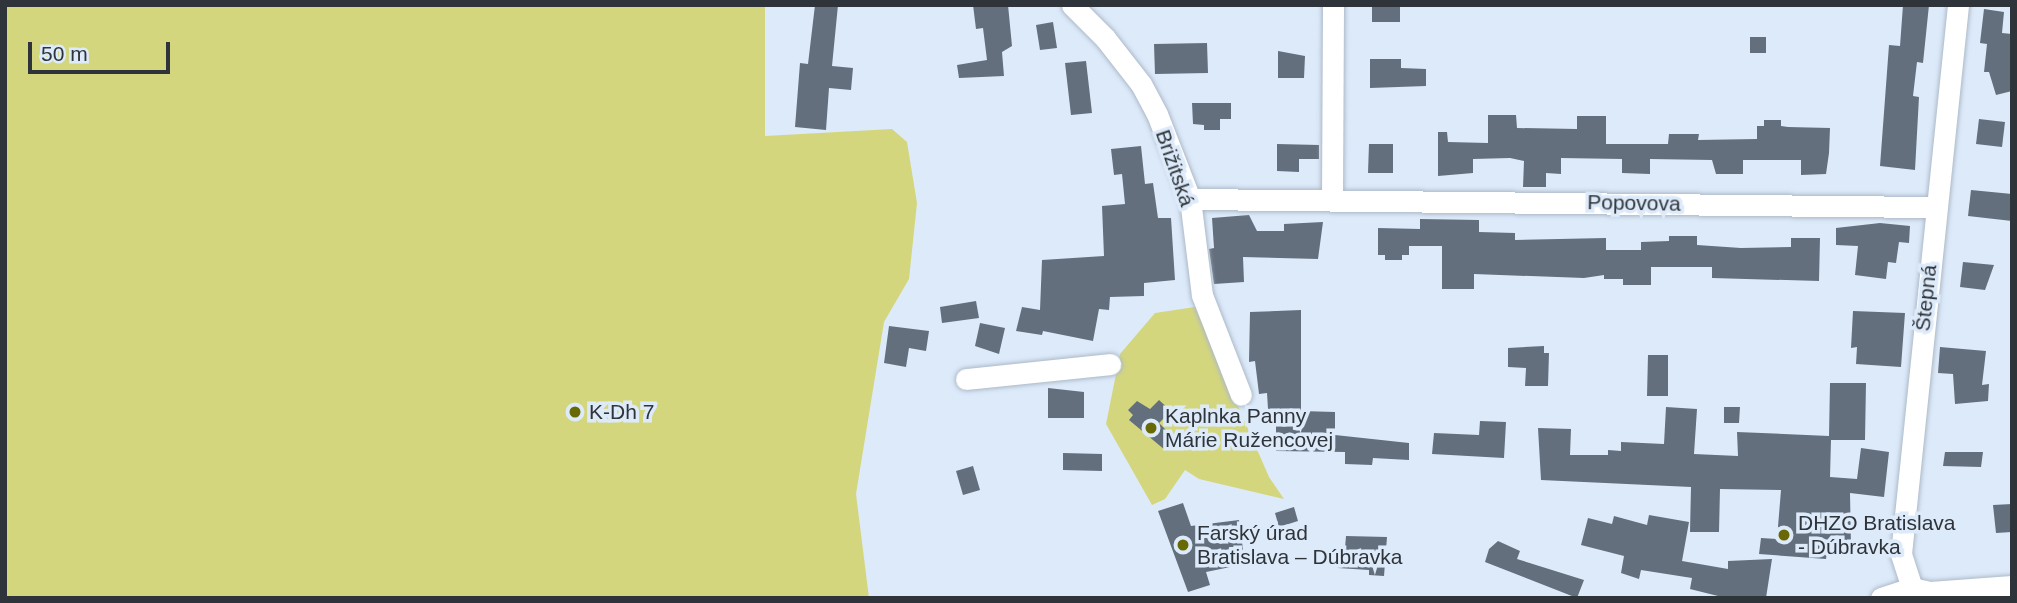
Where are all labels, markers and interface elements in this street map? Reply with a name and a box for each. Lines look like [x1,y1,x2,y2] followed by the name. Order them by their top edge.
[32,28,173,72] scale bar
[41,42,88,65] text: 50 m
[1150,126,1200,210] street label: Brižitská
[1587,190,1681,216] street label: Popovova
[1910,264,1942,332] street label: Štepná
[589,399,654,425] place label: K-Dh 7
[1165,403,1333,453] place label: Kaplnka Panny Márie Ružencovej
[567,404,583,420] marker: K-Dh 7
[1143,420,1159,436] marker: Kaplnka Panny Márie Ružencovej
[1798,510,1956,560] place label: DHZO Bratislava - Dúbravka
[1197,520,1402,570] place label: Farský úrad Bratislava – Dúbravka
[1776,527,1792,543] marker: DHZO Bratislava - Dúbravka
[1175,537,1191,553] marker: Farský úrad Bratislava – Dúbravka

